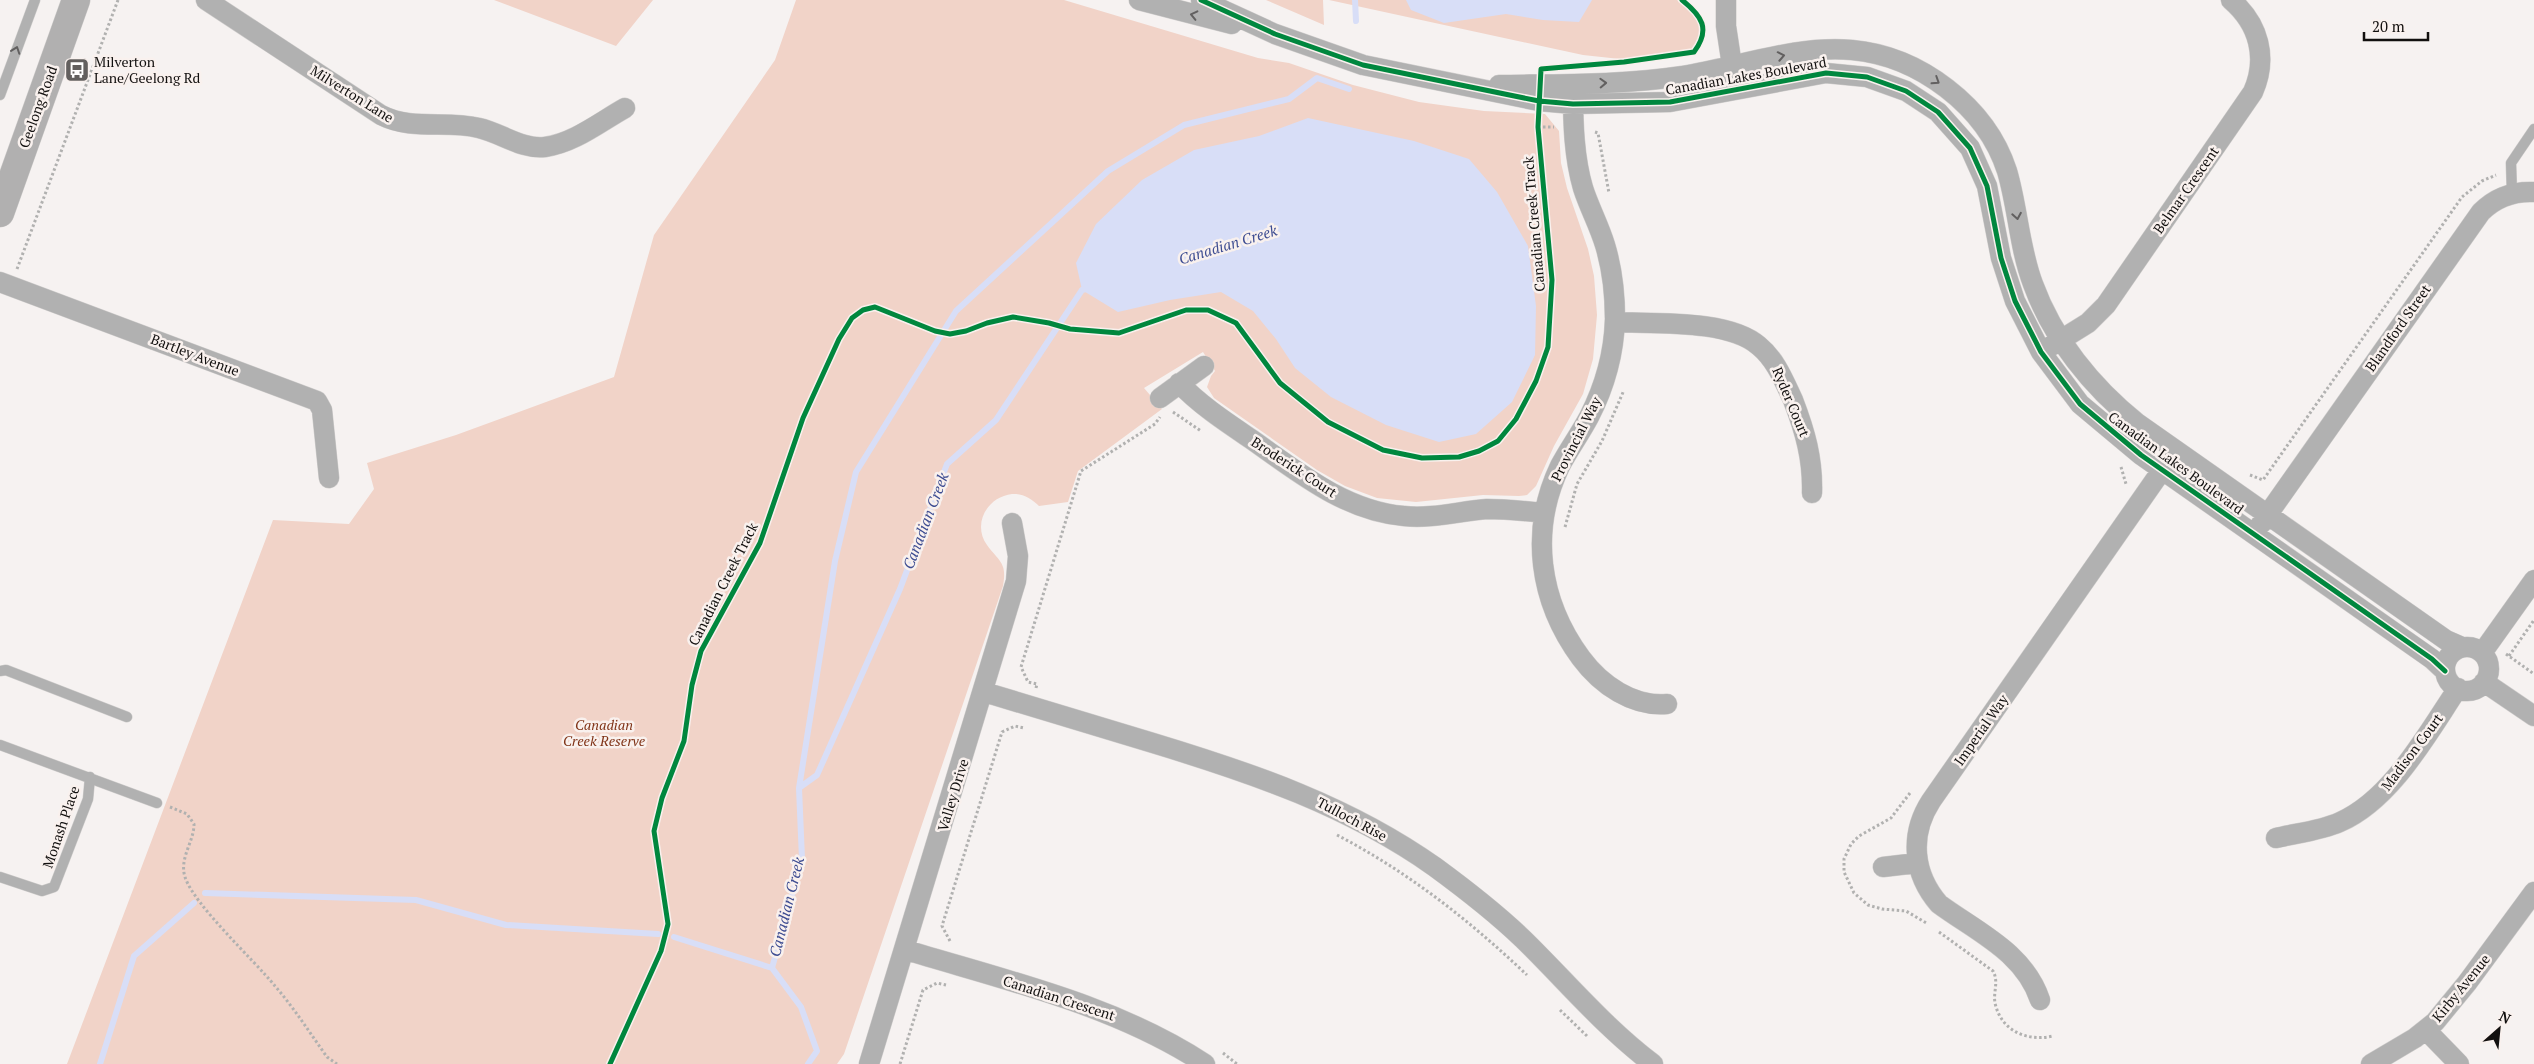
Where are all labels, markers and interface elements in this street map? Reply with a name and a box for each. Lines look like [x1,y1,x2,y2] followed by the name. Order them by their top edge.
[1189,10,1198,21] one-way arrow
[2364,10,2428,42] scale bar
[2372,16,2405,36] text: 20 m
[10,46,20,54] one-way arrow
[1776,51,1785,61] one-way arrow
[94,52,201,87] place label: Milverton Lane/Geelong Rd
[1664,52,1828,99] street label: Canadian Lakes Boulevard
[64,57,90,83] bus stop icon: Milverton Lane/Geelong Rd
[307,60,397,127] street label: Milverton Lane
[14,63,61,150] street label: Geelong Road
[1930,75,1940,84] one-way arrow
[1599,77,1607,88] one-way arrow
[2149,142,2223,237] street label: Belmar Crescent
[1518,155,1549,293] street label: Canadian Creek Track
[2012,211,2022,220] one-way arrow
[1176,219,1280,268] water label: Canadian Creek
[2361,280,2435,375] street label: Blandford Street
[148,329,242,380] street label: Bartley Avenue
[1768,364,1815,440] street label: Ryder Court
[1546,392,1605,484] street label: Provincial Way
[2105,407,2248,518] street label: Canadian Lakes Boulevard
[1248,432,1341,502] street label: Broderick Court
[897,469,953,572] water label: Canadian Creek
[683,518,762,649] street label: Canadian Creek Track
[1949,690,2013,769] street label: Imperial Way
[2376,709,2447,794] street label: Madison Court
[563,715,646,750] park label: Canadian Creek Reserve
[933,756,973,833] street label: Valley Drive
[38,783,83,871] street label: Monash Place
[1314,792,1391,845] street label: Tulloch Rise
[764,854,808,959] water label: Canadian Creek
[2427,950,2494,1026] street label: Kirby Avenue
[1001,970,1118,1025] street label: Canadian Crescent
[2474,1004,2524,1054] north arrow
[2496,1006,2515,1028] text: N

